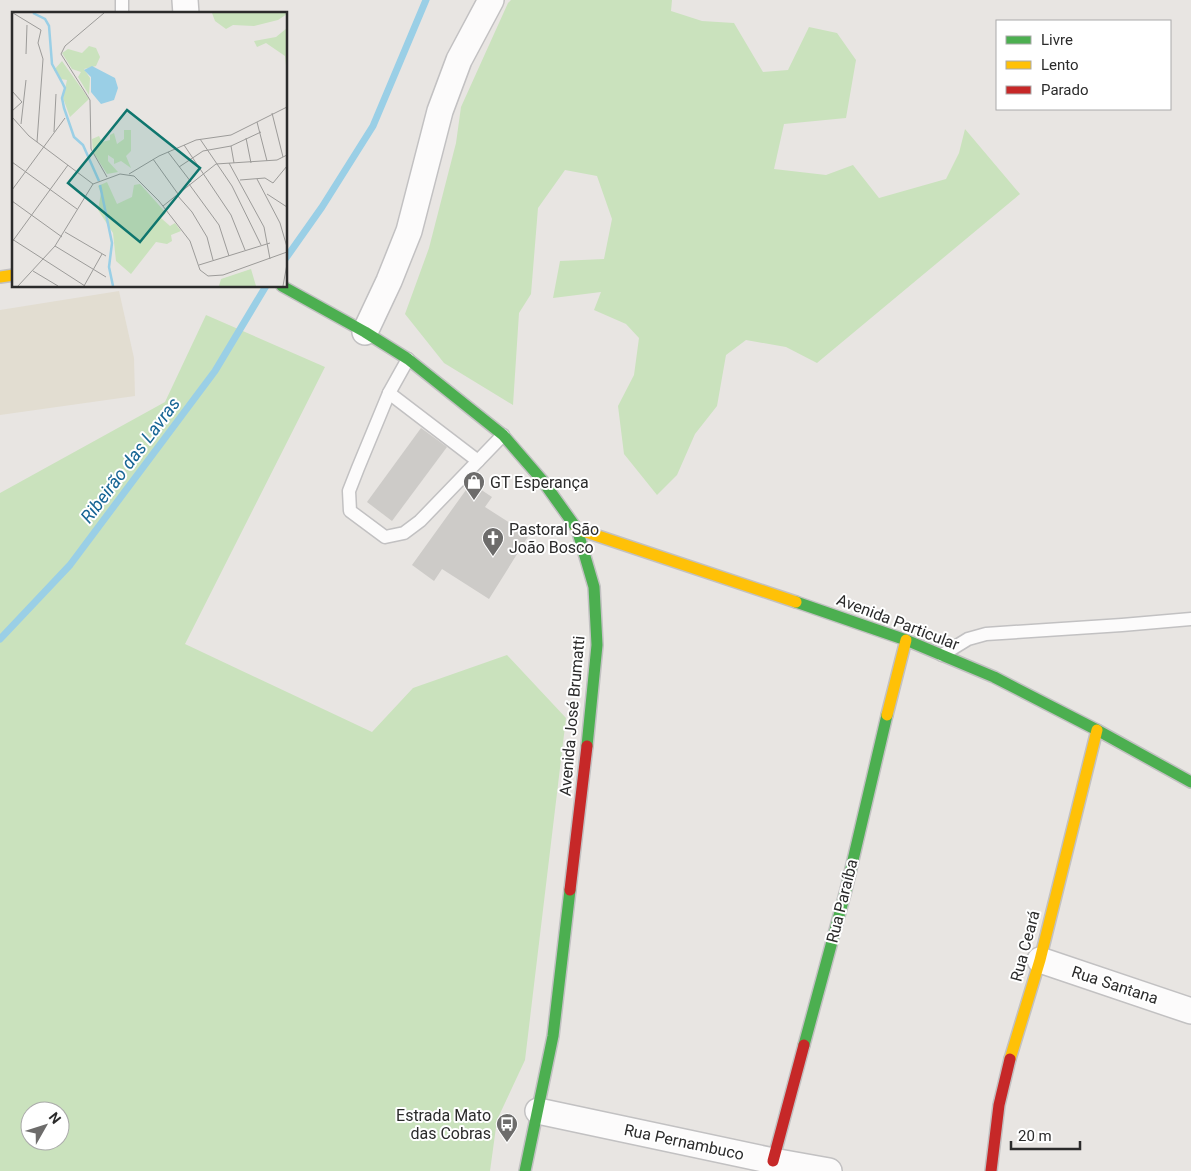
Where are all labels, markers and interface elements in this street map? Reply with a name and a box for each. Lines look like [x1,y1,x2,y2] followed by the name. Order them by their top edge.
[12,12,288,288] inset map
[996,20,1171,110] legend
[1041,31,1073,49] text: Livre
[1041,56,1079,74] text: Lento
[1041,81,1089,99] text: Parado
[76,393,184,527] water label: Ribeirão das Lavras
[462,470,486,501] shop icon: GT Esperança
[490,473,589,492] place label: GT Esperança
[509,520,599,557] place label: Pastoral São João Bosco
[481,526,505,557] church icon: Pastoral São João Bosco
[834,590,962,654] street label: Avenida Particular
[556,635,588,797] street label: Avenida José Brumatti
[822,857,862,945] street label: Rua Paraíba
[1006,908,1044,984] street label: Rua Ceará
[1069,962,1161,1008] street label: Rua Santana
[20,1101,70,1151] north arrow
[396,1106,491,1143] place label: Estrada Mato das Cobras
[46,1109,64,1127] text: N
[495,1112,519,1143] bus stop icon: Estrada Mato das Cobras
[1011,1118,1080,1150] scale bar
[622,1120,746,1164] street label: Rua Pernambuco
[1018,1127,1052,1145] text: 20 m

